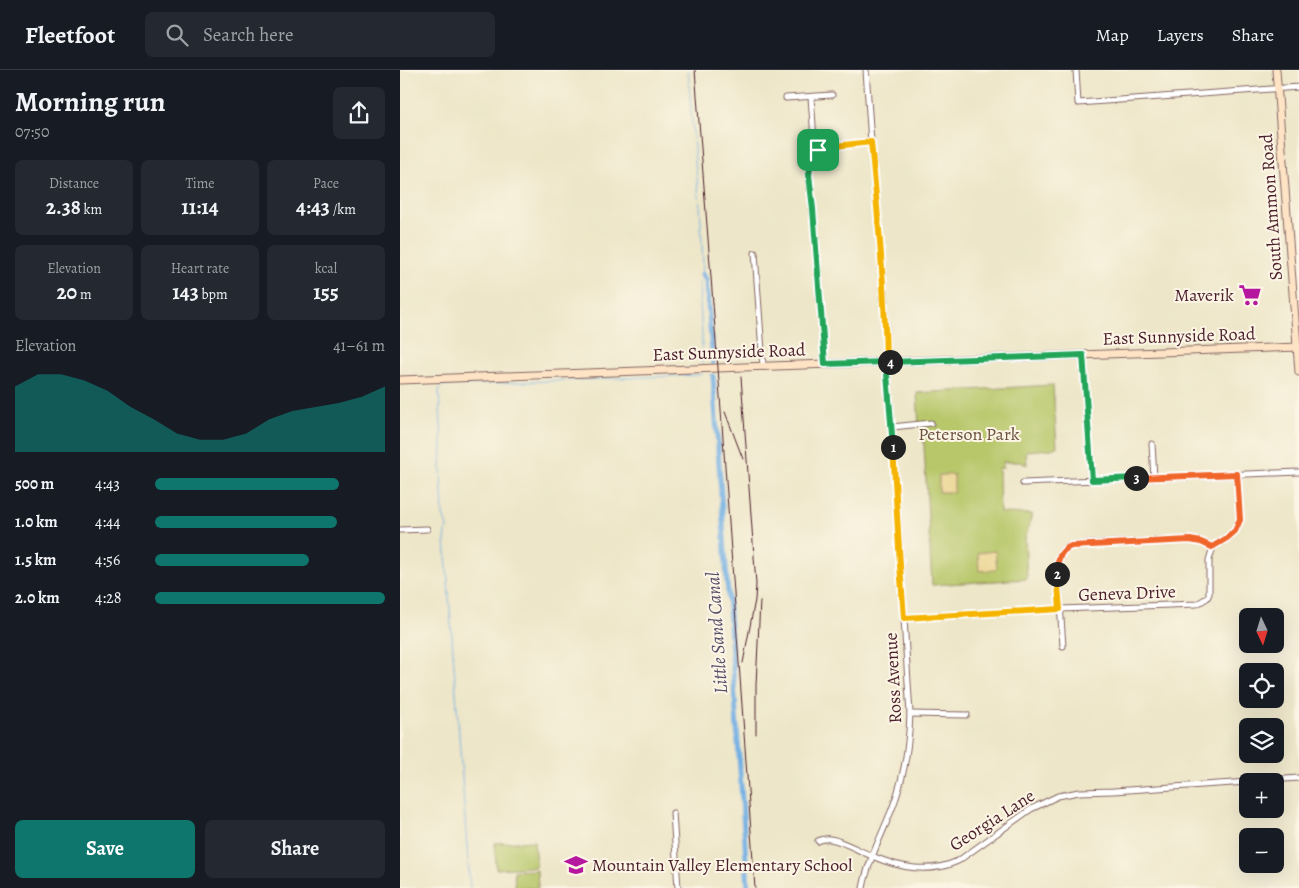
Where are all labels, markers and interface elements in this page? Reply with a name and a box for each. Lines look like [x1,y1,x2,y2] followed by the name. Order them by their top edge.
[145,12,495,57] search box
[25,19,115,51] text: Fleetfoot
[163,21,191,49] icon: search
[203,22,293,48] text: Search here
[1096,23,1129,47] text: Map
[1157,23,1204,47] text: Layers
[1232,23,1274,47] text: Share
[15,83,165,121] text: Morning run
[333,87,385,139] button: share
[15,121,49,143] text: 07:50
[797,129,839,171] pin
[1254,133,1288,281] street label: South Ammon Road
[804,136,832,164] icon: arrive
[49,174,99,193] text: Distance
[185,174,215,193] text: Time
[313,174,339,193] text: Pace
[46,193,81,221] text: 2.38
[181,193,219,221] text: 11:14
[296,193,330,221] text: 4:43
[81,200,102,219] text: km
[330,200,356,219] text: /km
[47,259,101,278] text: Elevation
[171,259,229,278] text: Heart rate
[315,259,337,278] text: kcal
[56,278,77,306] text: 20
[172,278,199,306] text: 143
[313,278,339,306] text: 155
[1237,282,1263,308] supermarket icon: Maverik
[1174,283,1234,307] place label: Maverik
[77,285,92,304] text: m
[199,285,228,304] text: bpm
[1102,321,1256,351] street label: East Sunnyside Road
[15,335,76,357] text: Elevation
[333,335,385,357] text: 41–61 m
[652,337,806,367] street label: East Sunnyside Road
[878,350,902,374] pin: 4
[887,353,894,372] text: 4
[918,422,1020,446] park label: Peterson Park
[880,434,906,460] pin: 1
[891,438,896,457] text: 1
[1124,466,1148,490] pin: 3
[1133,469,1140,488] text: 3
[15,473,54,495] text: 500 m
[95,473,120,495] text: 4:43
[15,511,58,533] text: 1.0 km
[95,511,121,533] text: 4:44
[15,549,56,571] text: 1.5 km
[95,549,120,571] text: 4:56
[1044,562,1070,586] pin: 2
[1054,565,1061,584] text: 2
[700,571,734,695] water label: Little Sand Canal
[1078,579,1176,607] street label: Geneva Drive
[15,587,60,609] text: 2.0 km
[95,587,121,609] text: 4:28
[1239,608,1284,652] north arrow
[1239,608,1284,873] map controls
[879,632,907,724] street label: Ross Avenue
[1239,663,1284,708] button: locate
[1239,718,1284,763] button: layers
[1239,773,1284,818] button: +
[945,784,1039,856] street label: Georgia Lane
[15,820,195,878] button: Save
[205,820,385,878] button: Share
[1239,828,1284,873] button: −
[563,852,589,878] school or university icon: Mountain Valley Elementary School
[592,853,853,877] place label: Mountain Valley Elementary School

